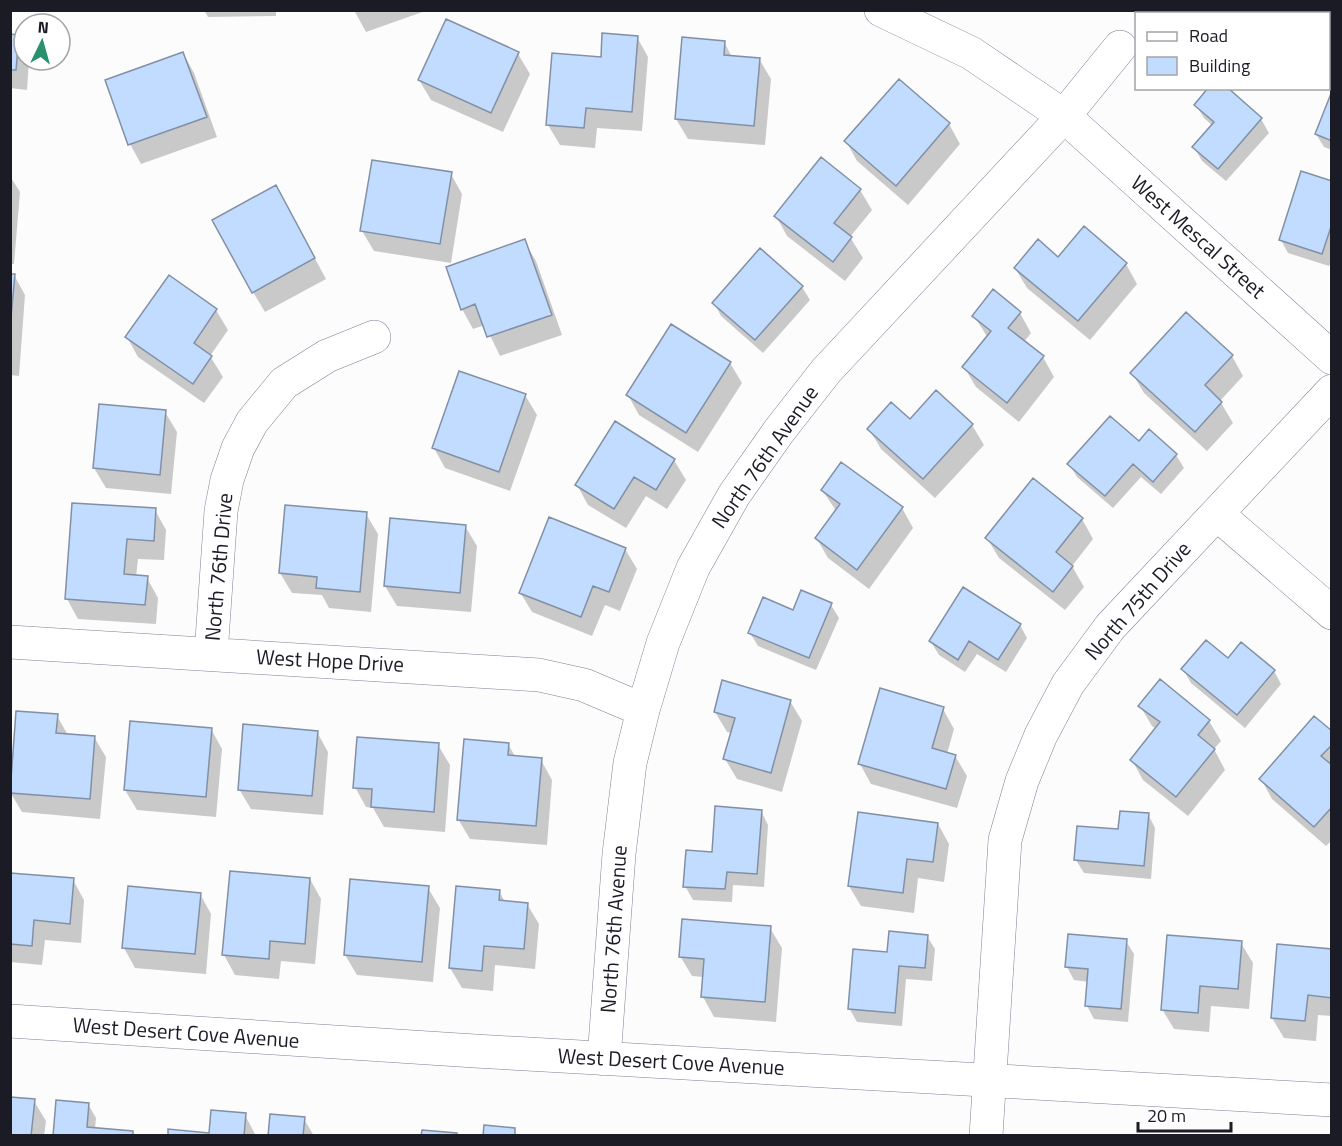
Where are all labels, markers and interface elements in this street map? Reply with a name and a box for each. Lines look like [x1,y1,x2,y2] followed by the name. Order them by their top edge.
[12,12,72,72] north arrow
[1135,12,1330,90] legend
[37,15,50,39] text: N
[1189,22,1228,49] text: Road
[1189,52,1250,79] text: Building
[1124,167,1274,306] street label: West Mescal Street
[703,378,826,534] street label: North 76th Avenue
[196,492,240,642] street label: North 76th Drive
[1076,534,1198,667] street label: North 75th Drive
[255,640,405,680] street label: West Hope Drive
[591,844,635,1014] street label: North 76th Avenue
[72,1008,301,1056] street label: West Desert Cove Avenue
[557,1039,785,1083] street label: West Desert Cove Avenue
[1138,1095,1231,1133] scale bar
[1147,1102,1186,1129] text: 20 m

